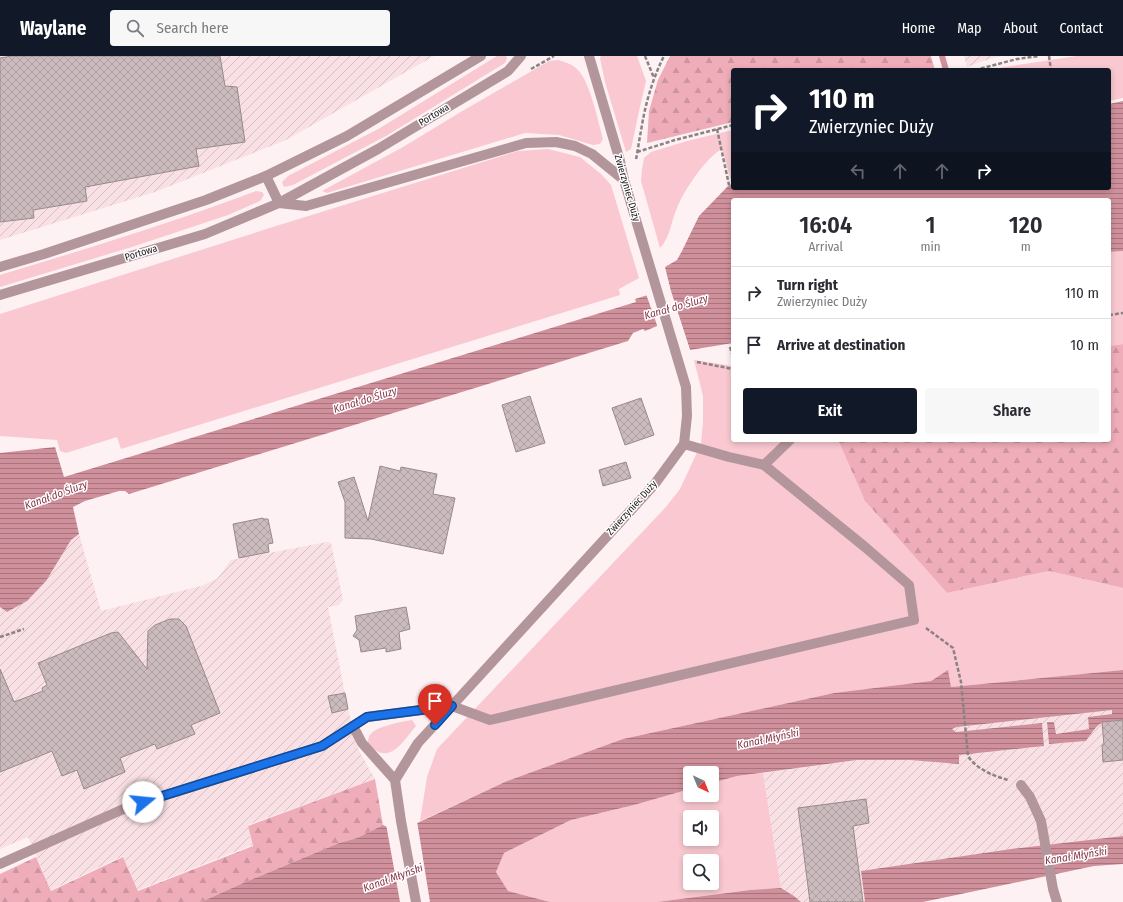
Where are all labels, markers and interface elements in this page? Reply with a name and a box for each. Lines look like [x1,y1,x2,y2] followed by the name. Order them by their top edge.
[110,10,390,46] search box
[20,17,86,40] text: Waylane
[124,17,146,39] icon: search
[156,19,229,37] text: Search here
[902,20,935,37] text: Home
[957,20,981,37] text: Map
[1003,20,1038,37] text: About
[1060,20,1103,37] text: Contact
[809,82,875,115] text: 110 m
[743,84,795,136] icon: right
[417,101,451,129] street label: Portowa
[809,116,934,138] text: Zwierzyniec Duży
[612,153,642,223] street label: Zwierzyniec Duży
[847,160,869,182] icon: left
[889,160,911,182] icon: ahead
[931,160,953,182] icon: ahead
[973,160,995,182] icon: right
[799,211,852,239] text: 16:04
[925,211,935,239] text: 1
[1009,211,1043,239] text: 120
[808,239,843,254] text: Arrival
[920,239,941,254] text: min
[1021,239,1031,254] text: m
[123,242,159,264] street label: Portowa
[777,276,838,294] text: Turn right
[743,282,765,304] icon: right
[1065,284,1099,302] text: 110 m
[642,290,710,322] water label: Kanał do Śluzy
[777,294,867,309] text: Zwierzyniec Duży
[743,334,765,356] icon: arrive
[777,336,905,354] text: Arrive at destination
[1070,336,1099,354] text: 10 m
[331,383,399,416] water label: Kanał do Śluzy
[743,388,917,434] button: Exit
[925,388,1099,434] button: Share
[23,476,90,512] water label: Kanał do Śluzy
[604,478,660,538] street label: Zwierzyniec Duży
[418,684,452,725] pin
[424,690,446,712] icon: arrive
[736,726,800,752] water label: Kanał Młyński
[683,766,719,802] north arrow
[683,766,719,890] map controls
[122,781,164,823] position arrow
[683,810,719,846] button: sound
[1044,845,1108,867] water label: Kanał Młyński
[683,854,719,890] button: search
[361,861,425,895] water label: Kanał Młyński

